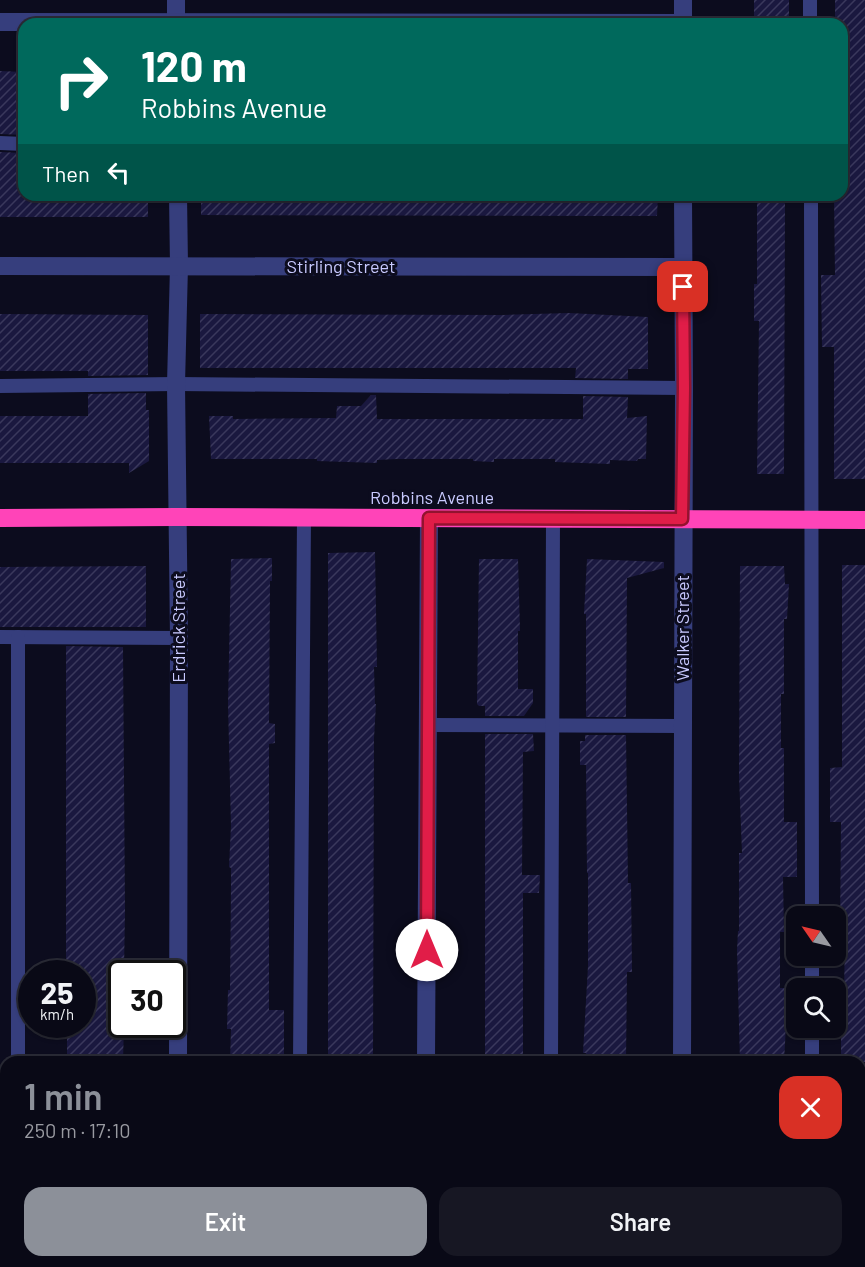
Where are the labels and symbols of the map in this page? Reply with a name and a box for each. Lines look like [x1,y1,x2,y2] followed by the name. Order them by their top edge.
[286,255,396,277] street label: Stirling Street
[657,261,708,312] pin
[370,486,494,508] street label: Robbins Avenue
[167,573,189,683] street label: Erdrick Street
[671,575,693,681] street label: Walker Street
[786,906,846,966] north arrow
[395,918,459,982] position arrow
[108,960,186,1038] speed limit sign: 30

